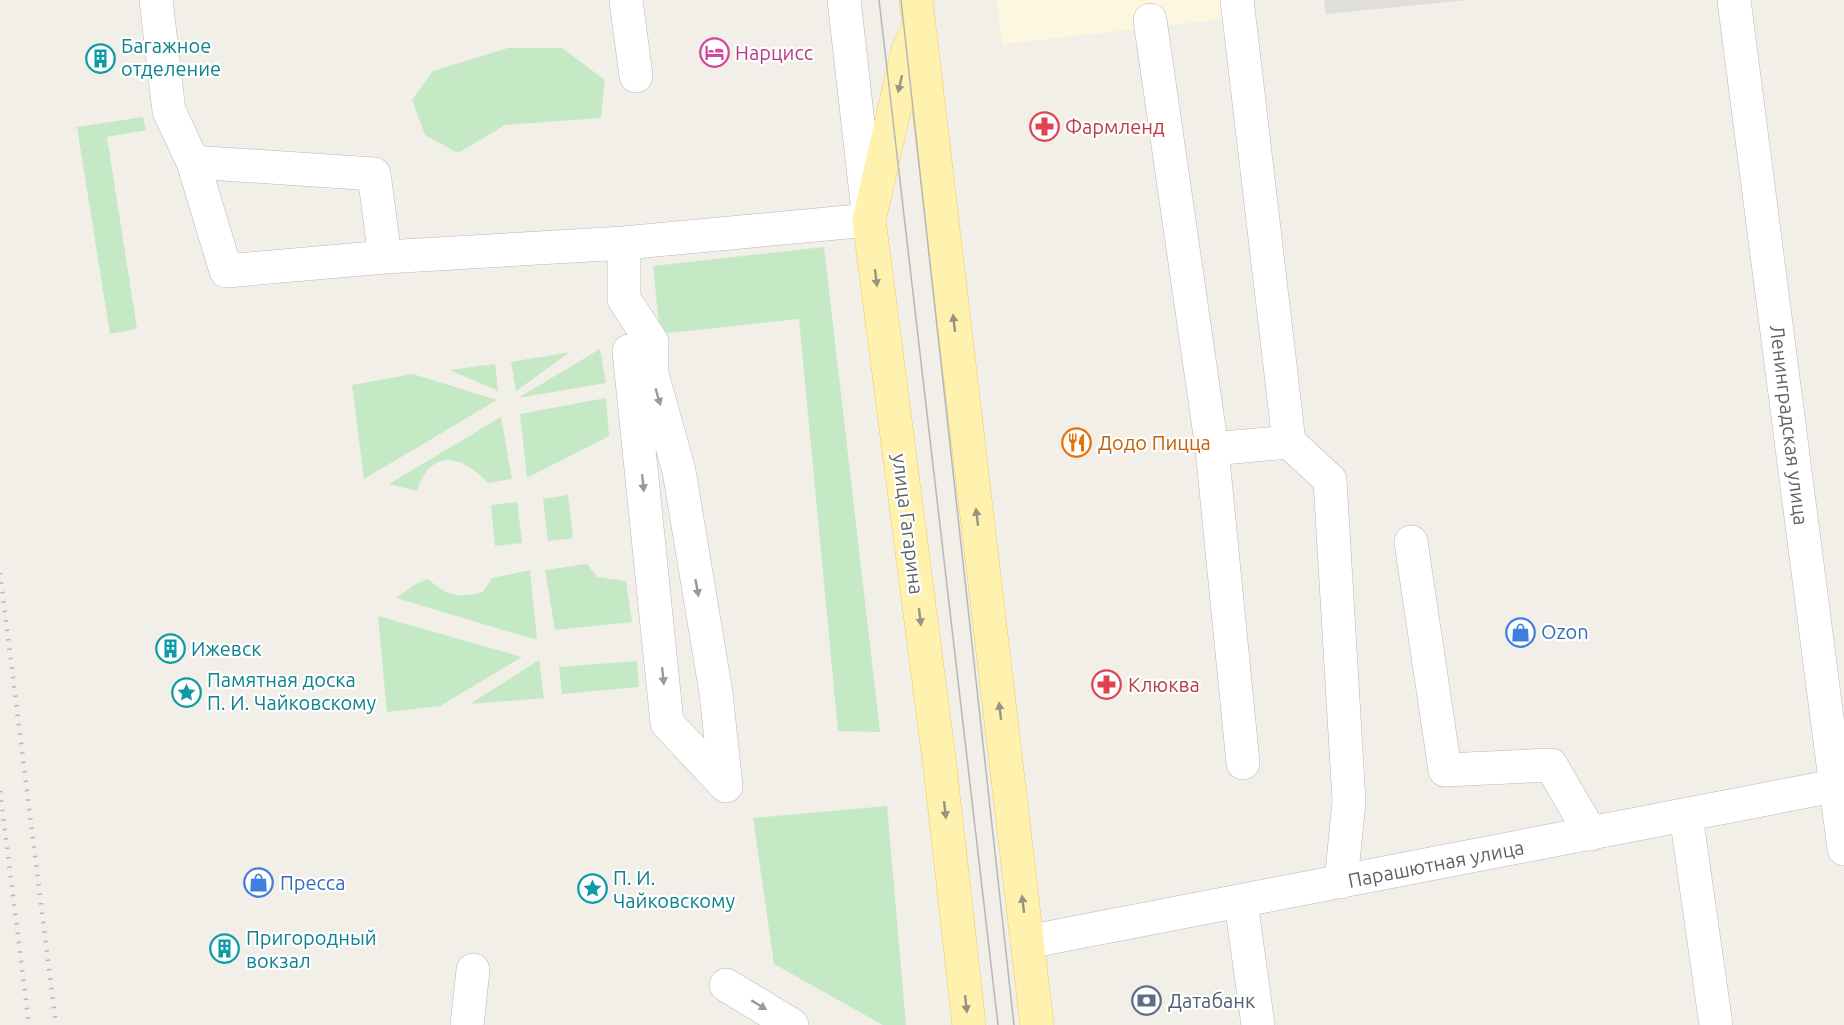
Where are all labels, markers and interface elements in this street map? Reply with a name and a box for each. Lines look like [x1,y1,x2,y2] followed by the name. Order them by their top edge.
[121,34,221,80] place label: Багажное отделение
[698,37,730,69] hotel icon: Нарцисс
[735,41,813,64] place label: Нарцисс
[84,42,116,74] building icon: Багажное отделение
[895,75,904,94] one-way arrow
[1028,111,1060,143] pharmacy icon: Фармленд
[1065,115,1165,138] place label: Фармленд
[872,268,881,287] one-way arrow
[949,314,958,333] one-way arrow
[1766,323,1813,526] street label: Ленинградская улица
[654,388,663,406] one-way arrow
[1061,427,1093,459] restaurant icon: Додо Пицца
[1098,431,1211,454] place label: Додо Пицца
[888,452,929,596] street label: улица Гагарина
[638,473,648,492] one-way arrow
[972,507,981,526] one-way arrow
[693,579,702,598] one-way arrow
[916,607,925,626] one-way arrow
[1504,616,1536,648] shop icon: Ozon
[1541,620,1589,643] place label: Ozon
[154,633,186,665] building icon: Ижевск
[191,637,261,660] place label: Ижевск
[658,667,668,686] one-way arrow
[207,668,377,714] place label: Памятная доска П. И. Чайковскому
[1091,669,1123,701] pharmacy icon: Клюква
[1128,673,1200,696] place label: Клюква
[170,676,202,708] place icon: Памятная доска П. И. Чайковскому
[995,701,1004,720] one-way arrow
[940,801,949,820] one-way arrow
[1346,835,1526,892] street label: Парашютная улица
[613,866,736,912] place label: П. И. Чайковскому
[243,867,275,899] shop icon: Пресса
[280,871,345,894] place label: Пресса
[576,873,608,905] place icon: П. И. Чайковскому
[1018,895,1028,914] one-way arrow
[246,926,377,972] place label: Пригородный вокзал
[209,933,241,965] building icon: Пригородный вокзал
[1131,985,1163,1017] bank icon: Датабанк
[1168,989,1255,1012] place label: Датабанк
[961,995,971,1014] one-way arrow
[751,1000,768,1010] one-way arrow

